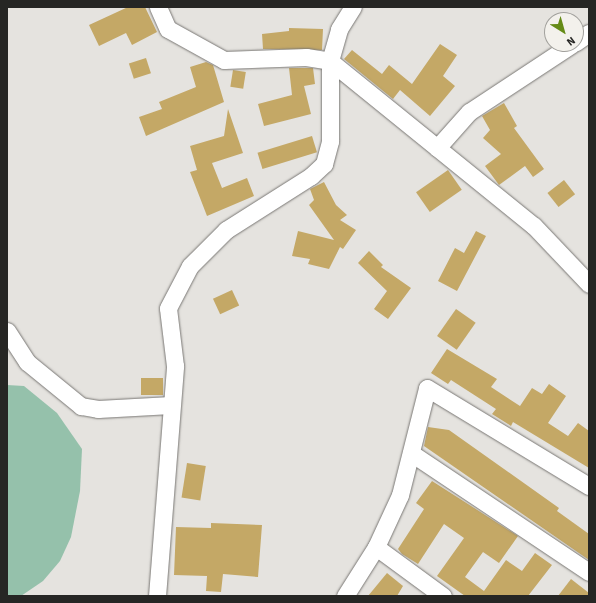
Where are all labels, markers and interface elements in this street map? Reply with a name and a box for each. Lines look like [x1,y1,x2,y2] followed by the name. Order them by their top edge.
[544,12,584,52] north arrow
[563,33,578,49] text: N

